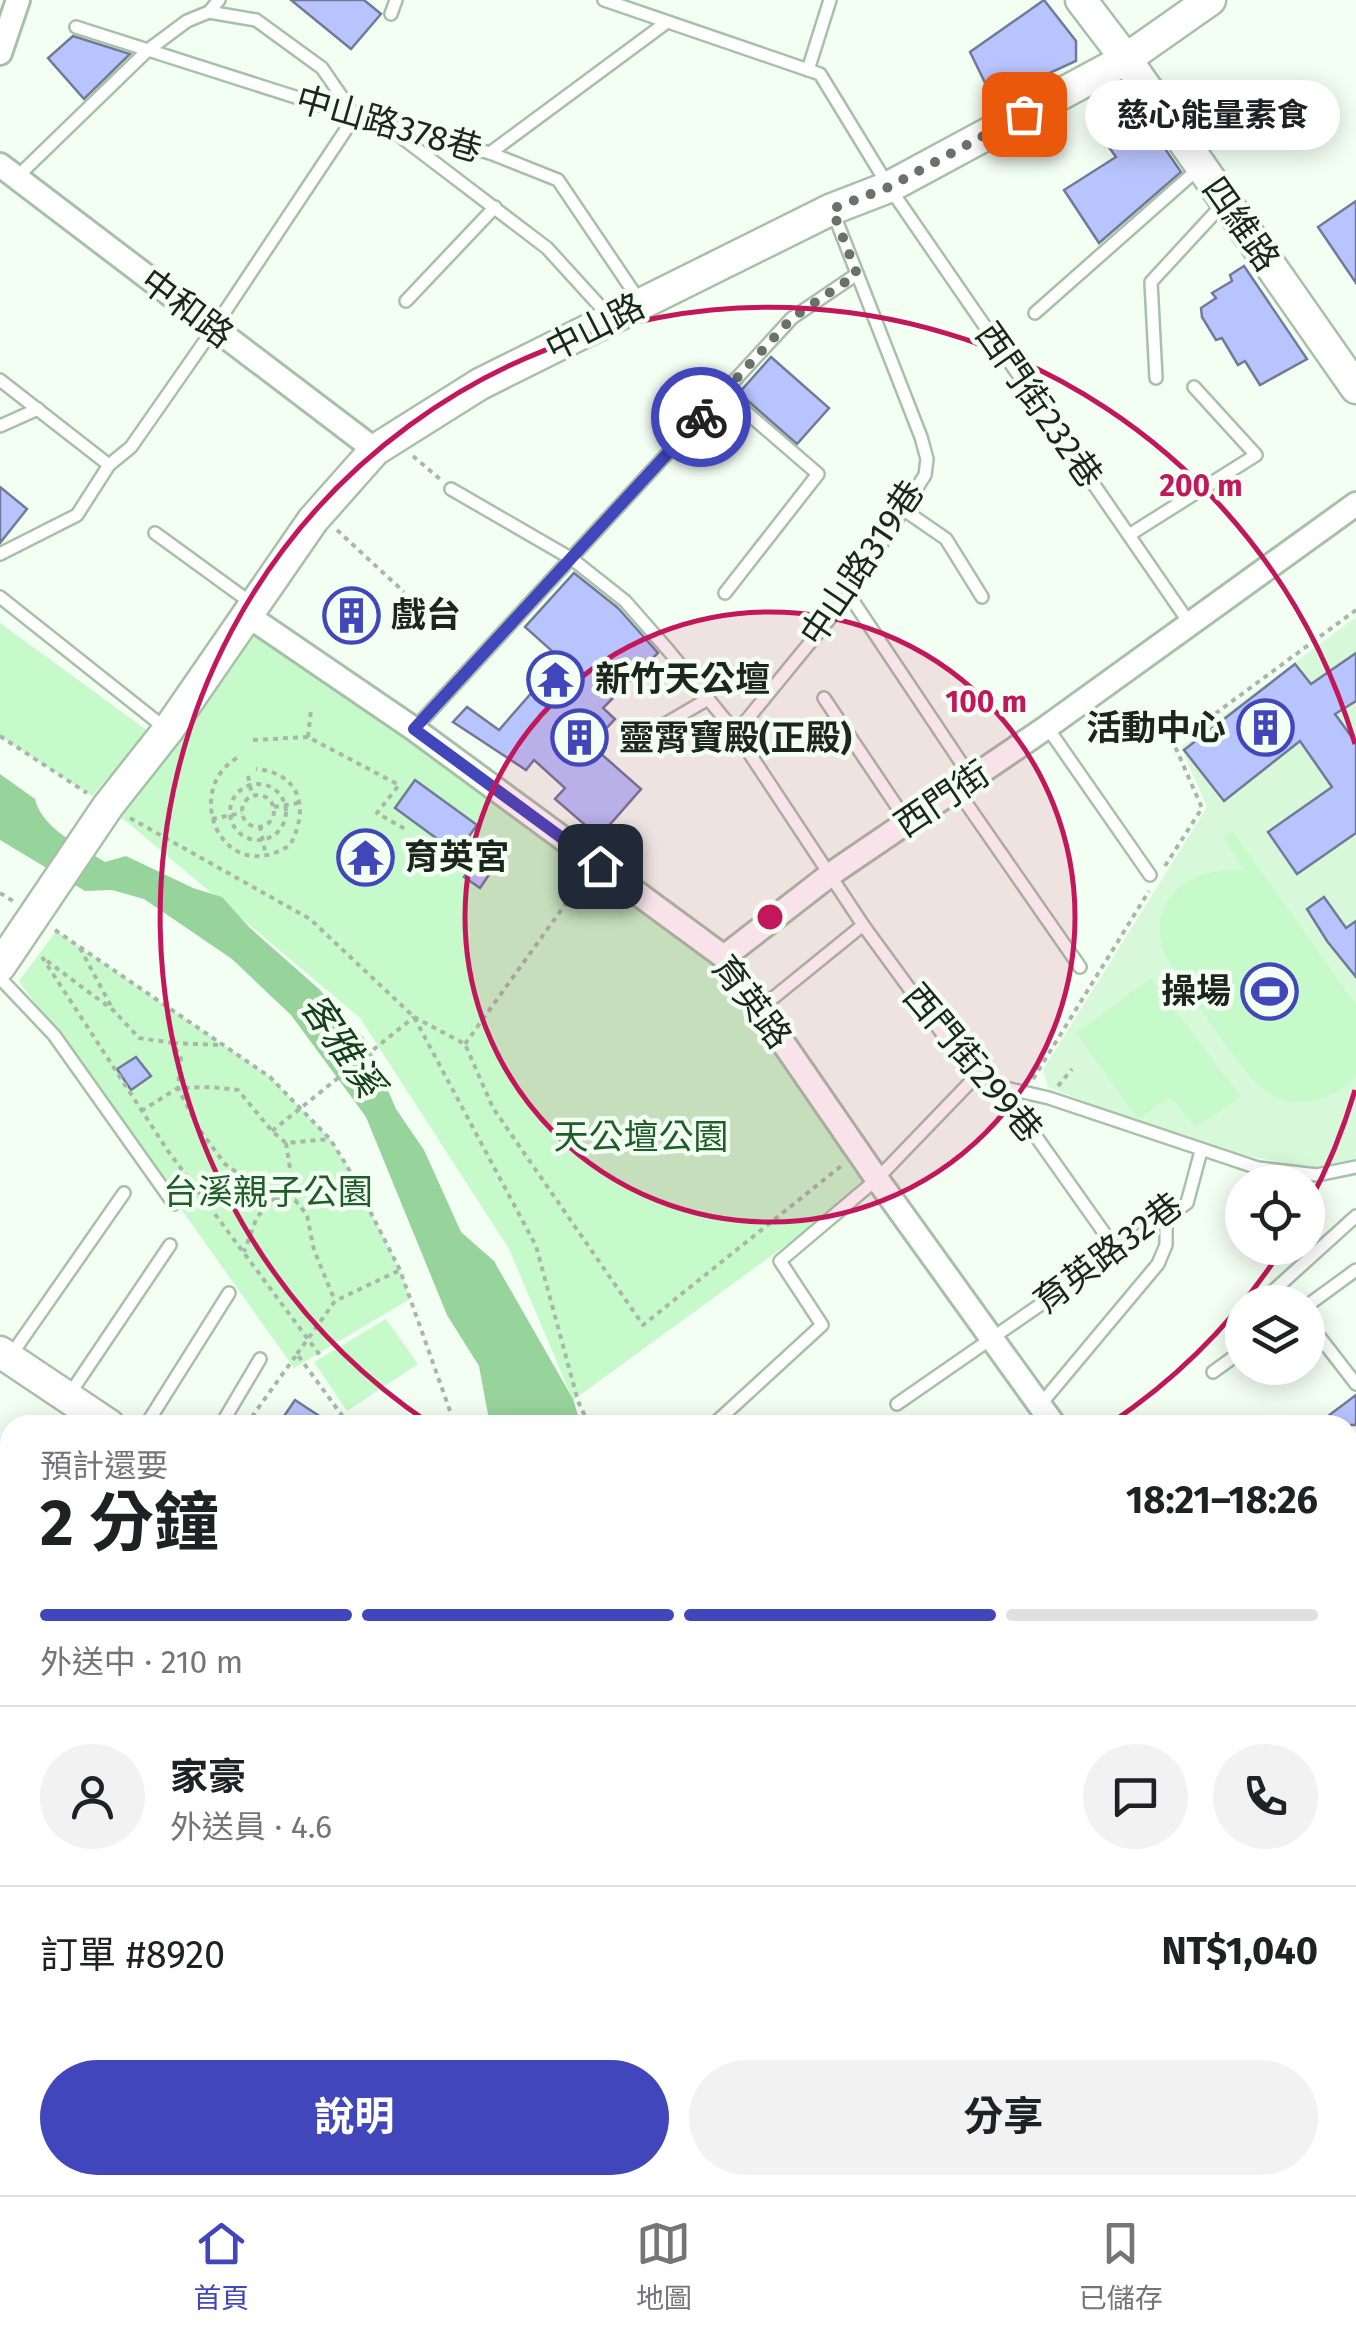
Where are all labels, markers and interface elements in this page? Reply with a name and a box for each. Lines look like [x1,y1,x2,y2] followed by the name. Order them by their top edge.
[982,72,1067,157] pin
[291,77,487,171] street label: 中山路378巷
[1084,79,1339,149] callout: 慈心能量素食
[997,87,1052,142] icon: bag
[1116,96,1309,134] text: 慈心能量素食
[1194,169,1288,279] street label: 四維路
[132,260,242,356] street label: 中和路
[539,284,651,370] street label: 中山路
[967,314,1111,496] street label: 西門街232巷
[651,367,751,467] courier
[674,390,729,445] icon: bike
[1159,468,1243,504] text: 200 m
[791,472,933,654] street label: 中山路319巷
[322,585,382,645] building icon: 戲台
[391,594,461,636] place label: 戲台
[526,649,586,709] temple icon: 新竹天公壇
[595,658,770,700] place label: 新竹天公壇
[945,684,1027,720] text: 100 m
[1235,698,1295,758] building icon: 活動中心
[1086,707,1226,749] place label: 活動中心
[550,708,610,768] building icon: 靈霄寶殿(正殿)
[619,717,852,759] place label: 靈霄寶殿(正殿)
[887,752,997,846] street label: 西門街
[558,824,643,909] pin
[335,827,395,887] temple icon: 育英宮
[404,836,509,878] place label: 育英宮
[573,839,628,894] icon: home
[752,899,788,935] centre of rings
[704,947,800,1057] street label: 育英路
[1240,961,1300,1021] sports icon: 操場
[1161,970,1231,1012] place label: 操場
[895,975,1051,1151] street label: 西門街299巷
[291,985,396,1109] water label: 客雅溪
[553,1116,729,1158] park label: 天公壇公園
[1225,1165,1325,1385] map controls
[1225,1165,1325,1265] button: locate
[163,1171,373,1213] park label: 台溪親子公園
[1026,1184,1190,1322] street label: 育英路32巷
[1225,1285,1325,1385] button: layers
[40,1447,168,1485] text: 預計還要
[1126,1477,1318,1523] text: 18:21–18:26
[40,1484,219,1562] text: 2 分鐘
[40,1643,243,1681] text: 外送中 · 210 m
[40,1744,145,1849] button: person
[1083,1744,1188,1849] button: chat
[1213,1744,1318,1849] button: phone
[170,1754,246,1800] text: 家豪
[170,1808,332,1846] text: 外送員 · 4.6
[1161,1928,1318,1974] text: NT$1,040
[40,1932,225,1978] text: 訂單 #8920
[40,2060,669,2175] button: 說明
[689,2060,1318,2175] button: 分享
[193,2216,249,2316] tab: 首頁
[636,2216,692,2316] tab: 地圖
[1079,2216,1163,2316] tab: 已儲存

